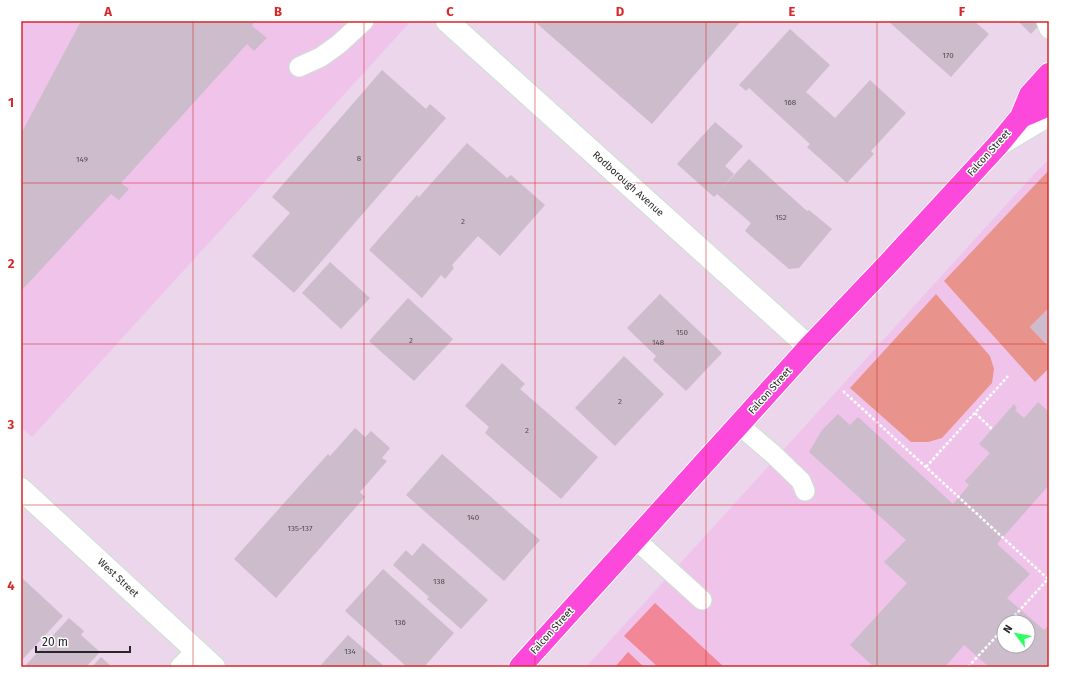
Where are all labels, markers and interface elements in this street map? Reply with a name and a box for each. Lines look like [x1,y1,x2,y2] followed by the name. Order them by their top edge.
[103,4,112,19] text: A
[274,4,282,19] text: B
[446,4,454,19] text: C
[616,4,625,19] text: D
[789,4,796,19] text: E
[959,4,966,19] text: F
[942,51,954,60] house number: 170
[8,95,14,110] text: 1
[784,98,797,107] house number: 168
[965,127,1013,179] street label: Falcon Street
[590,149,666,219] street label: Rodborough Avenue
[357,154,362,163] house number: 8
[76,155,88,164] house number: 149
[775,213,787,222] house number: 152
[461,217,465,226] house number: 2
[8,256,15,271] text: 2
[676,328,689,337] house number: 150
[409,336,413,345] house number: 2
[652,338,665,347] house number: 148
[746,365,794,417] street label: Falcon Street
[618,397,622,406] house number: 2
[7,417,15,432] text: 3
[525,426,529,435] house number: 2
[467,513,480,522] house number: 140
[287,524,313,533] house number: 135-137
[95,556,141,600] street label: West Street
[433,577,446,586] house number: 138
[7,578,15,593] text: 4
[528,605,576,657] street label: Falcon Street
[996,614,1036,654] north arrow
[394,618,406,627] house number: 136
[1000,622,1015,636] text: N
[36,628,130,654] scale bar
[42,635,68,649] text: 20 m
[344,647,357,656] house number: 134

